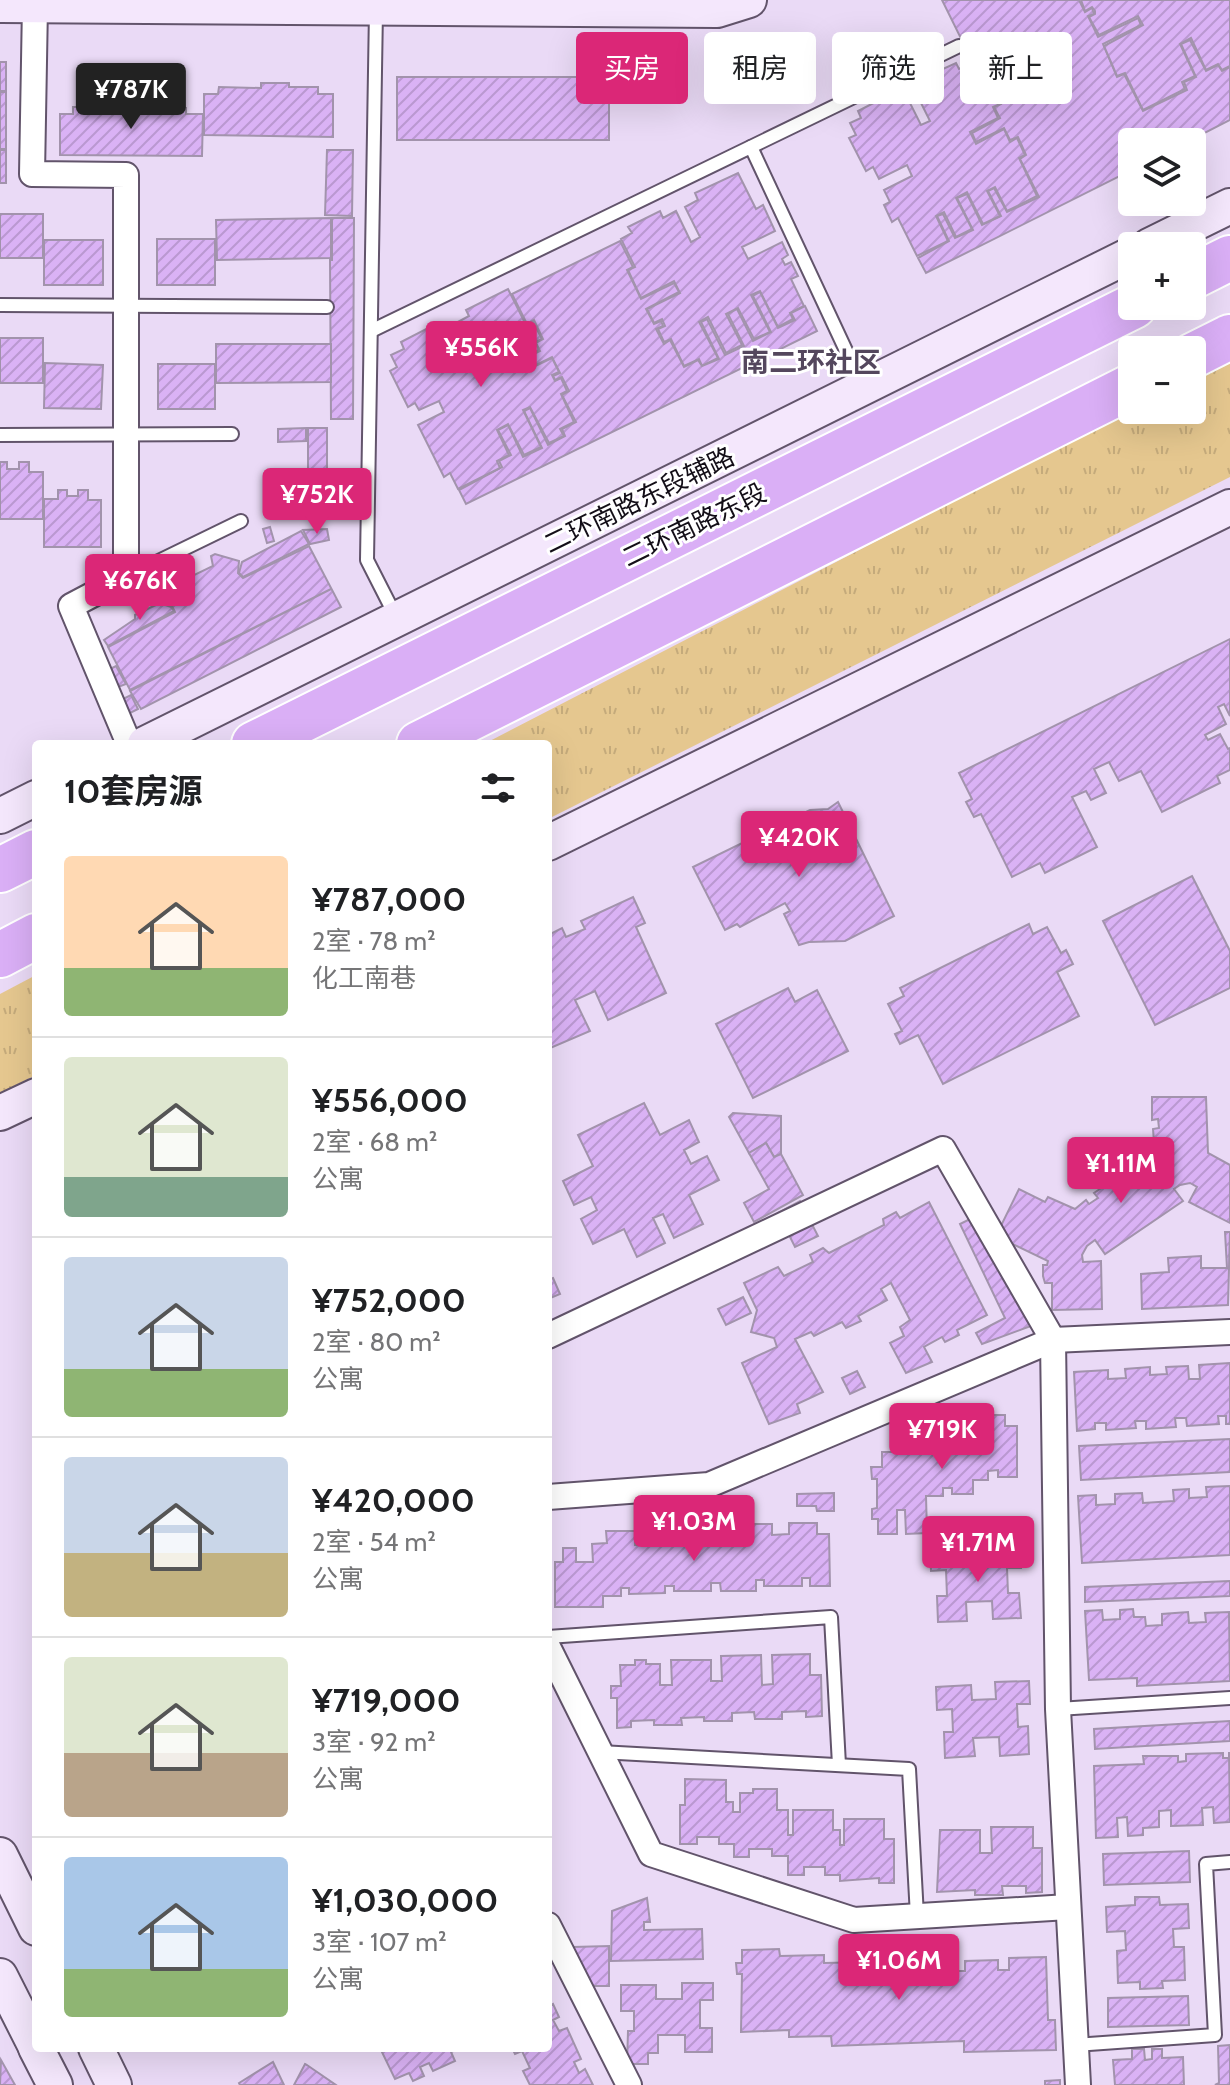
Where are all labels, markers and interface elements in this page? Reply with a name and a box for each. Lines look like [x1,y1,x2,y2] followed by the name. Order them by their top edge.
[576,32,688,104] chip: 买房
[704,32,816,104] chip: 租房
[832,32,944,104] chip: 筛选
[960,32,1072,104] chip: 新上
[75,63,187,131] pin: ¥787K
[94,73,168,105] text: ¥787K
[1118,128,1206,424] map controls
[1118,128,1206,216] button: layers
[1118,232,1206,320] button: +
[425,321,537,389] pin: ¥556K
[444,331,518,363] text: ¥556K
[1118,336,1206,424] button: −
[741,345,881,379] district label: 南二环社区
[539,440,739,560] street label: 二环南路东段辅路
[261,468,373,536] pin: ¥752K
[617,477,771,573] street label: 二环南路东段
[281,478,353,510] text: ¥752K
[84,554,196,622] pin: ¥676K
[103,564,177,596] text: ¥676K
[476,766,520,810] icon: filters
[64,770,203,812] text: 10套房源
[743,811,855,879] pin: ¥420K
[759,821,839,853] text: ¥420K
[312,878,466,920] text: ¥787,000
[128,888,224,984] icon: home
[312,925,436,957] text: 2室 · 78 m²
[312,962,416,994] text: 化工南巷
[312,1079,468,1121] text: ¥556,000
[128,1089,224,1185] icon: home
[312,1126,437,1158] text: 2室 · 68 m²
[1056,1137,1186,1205] pin: ¥1.11M
[1085,1147,1157,1179] text: ¥1.11M
[312,1163,364,1195] text: 公寓
[312,1279,466,1321] text: ¥752,000
[128,1289,224,1385] icon: home
[312,1326,441,1358] text: 2室 · 80 m²
[312,1363,364,1395] text: 公寓
[886,1403,998,1471] pin: ¥719K
[907,1413,977,1445] text: ¥719K
[312,1479,475,1521] text: ¥420,000
[128,1489,224,1585] icon: home
[629,1495,759,1563] pin: ¥1.03M
[652,1505,736,1537] text: ¥1.03M
[913,1516,1043,1584] pin: ¥1.71M
[312,1526,436,1558] text: 2室 · 54 m²
[940,1526,1016,1558] text: ¥1.71M
[312,1563,364,1595] text: 公寓
[312,1679,461,1721] text: ¥719,000
[128,1689,224,1785] icon: home
[312,1726,436,1758] text: 3室 · 92 m²
[312,1763,364,1795] text: 公寓
[312,1879,498,1921] text: ¥1,030,000
[128,1889,224,1985] icon: home
[312,1926,447,1958] text: 3室 · 107 m²
[834,1934,964,2002] pin: ¥1.06M
[856,1944,942,1976] text: ¥1.06M
[312,1963,364,1995] text: 公寓

